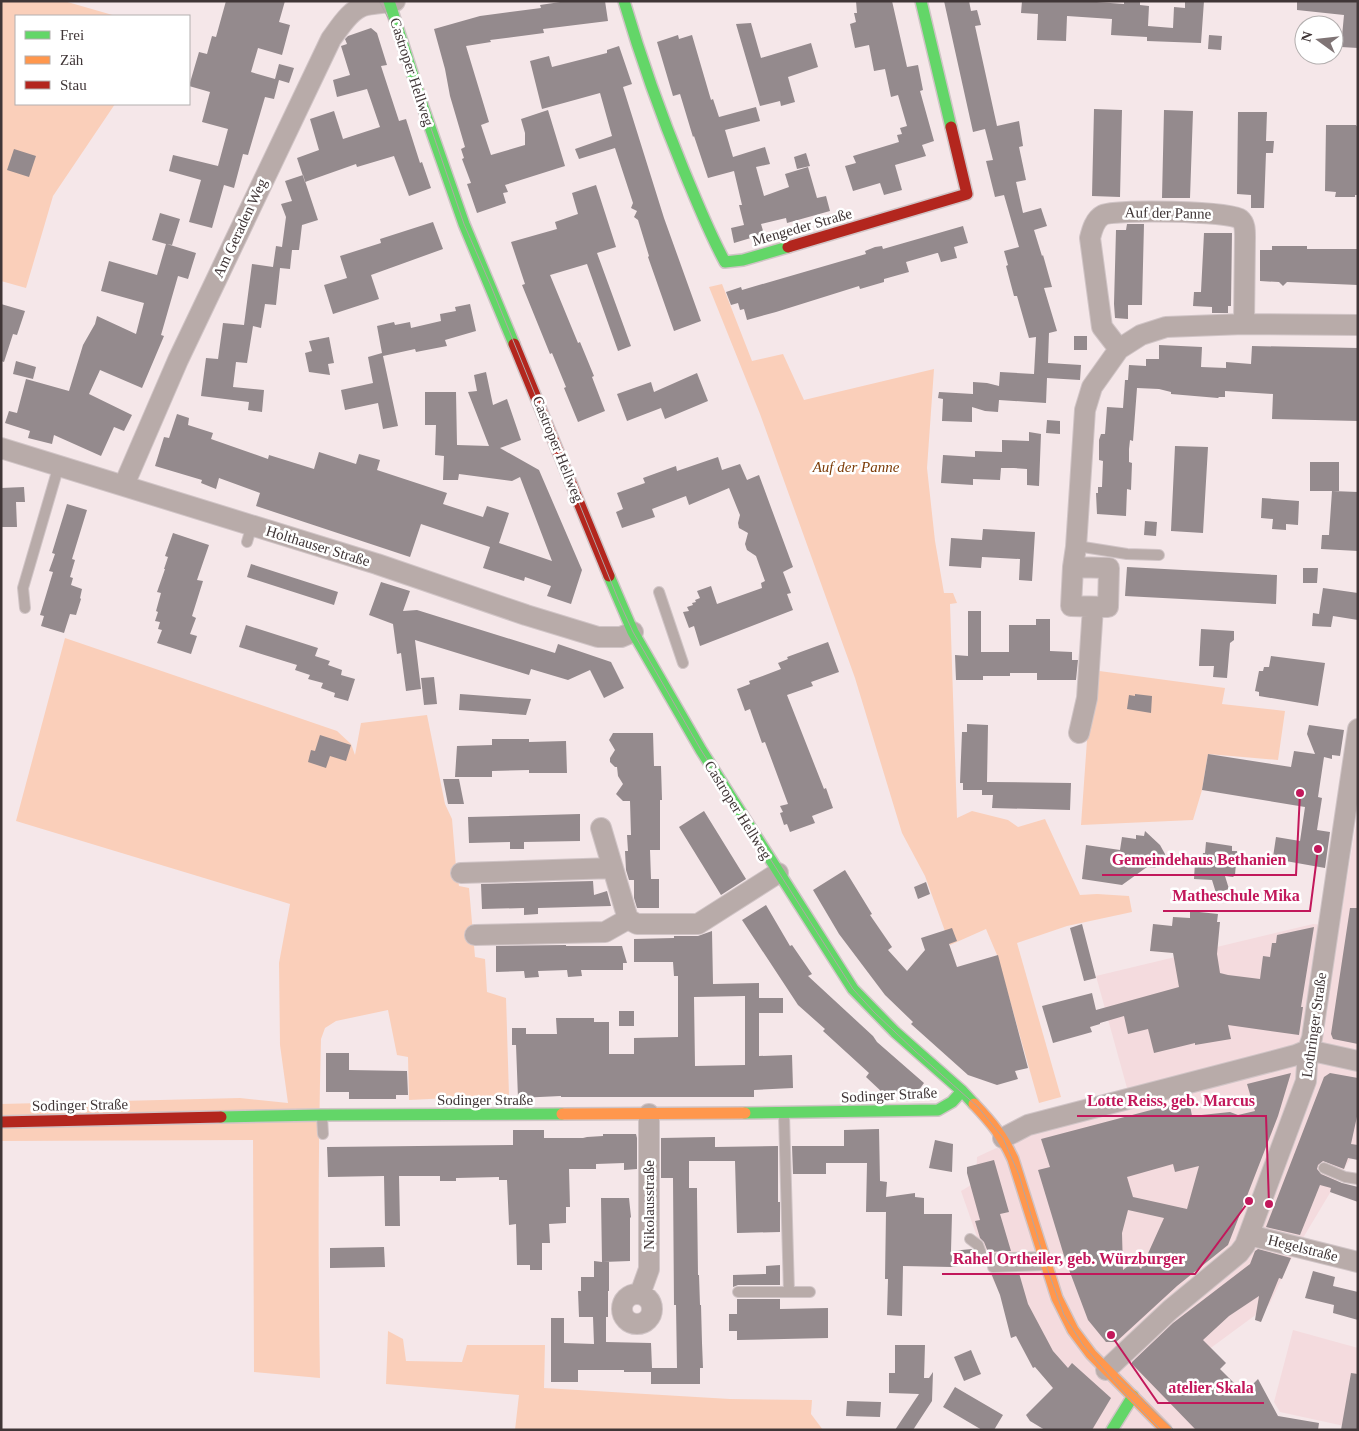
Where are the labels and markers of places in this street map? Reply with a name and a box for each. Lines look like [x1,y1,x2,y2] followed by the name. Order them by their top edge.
[1102,844,1296,875] callout: Gemeindehaus Bethanien
[1163,880,1310,911] callout: Matheschule Mika
[1077,1085,1266,1116] callout: Lotte Reiss, geb. Marcus
[942,1243,1195,1274] callout: Rahel Ortheiler, geb. Würzburger
[1158,1372,1264,1403] callout: atelier Skala

